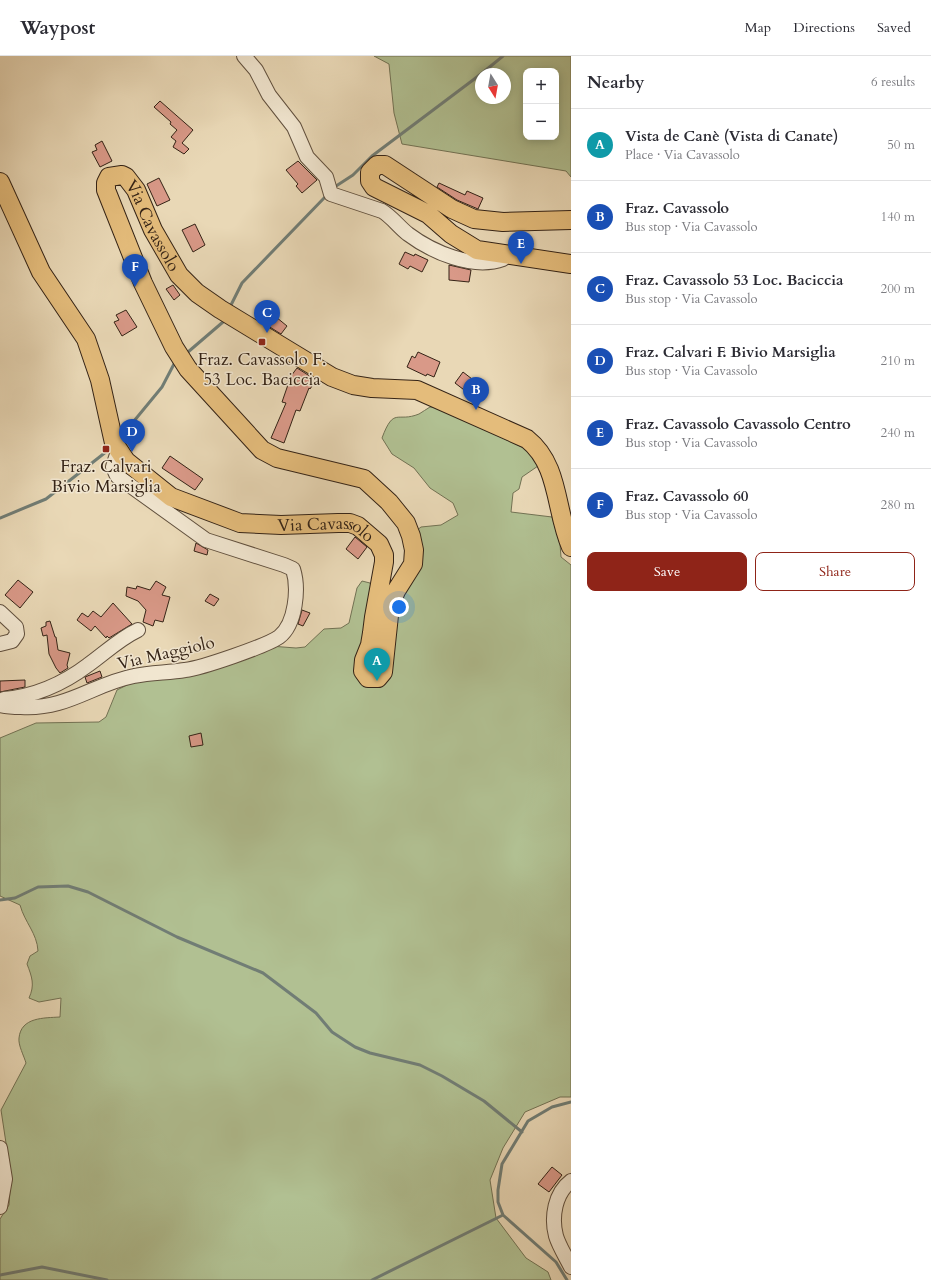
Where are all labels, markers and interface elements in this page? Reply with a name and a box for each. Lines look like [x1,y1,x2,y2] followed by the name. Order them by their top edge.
[20,15,95,41] text: Waypost
[745,18,771,37] text: Map
[793,18,855,37] text: Directions
[877,18,911,37] text: Saved
[475,68,511,104] north arrow
[523,68,559,140] map controls
[523,68,559,104] button: +
[587,71,644,94] text: Nearby
[871,73,915,91] text: 6 results
[523,104,559,140] button: −
[625,126,838,146] text: Vista de Canè (Vista di Canate)
[595,136,605,154] text: A
[887,136,915,154] text: 50 m
[625,146,740,164] text: Place · Via Cavassolo
[121,175,186,275] street label: Via Cavassolo
[625,198,729,218] text: Fraz. Cavassolo
[595,208,605,226] text: B
[881,208,915,226] text: 140 m
[625,218,758,236] text: Bus stop · Via Cavassolo
[508,231,534,264] pin: E
[122,254,148,287] pin: F
[625,270,843,290] text: Fraz. Cavassolo 53 Loc. Baciccia
[595,280,605,298] text: C
[881,280,915,298] text: 200 m
[625,290,758,308] text: Bus stop · Via Cavassolo
[254,300,280,333] pin: C
[257,337,267,347] marker: Fraz. Cavassolo F. 53 Loc. Baciccia
[625,342,836,362] text: Fraz. Calvari F. Bivio Marsiglia
[198,348,326,391] place label: Fraz. Cavassolo F. 53 Loc. Baciccia
[594,352,606,370] text: D
[881,352,915,370] text: 210 m
[625,362,758,380] text: Bus stop · Via Cavassolo
[463,377,489,410] pin: B
[625,414,851,434] text: Fraz. Cavassolo Cavassolo Centro
[119,419,145,452] pin: D
[596,424,604,442] text: E
[881,424,915,442] text: 240 m
[625,434,758,452] text: Bus stop · Via Cavassolo
[101,444,111,454] marker: Fraz. Calvari Bivio Marsiglia
[51,455,161,498] place label: Fraz. Calvari Bivio Marsiglia
[625,486,749,506] text: Fraz. Cavassolo 60
[596,496,604,514] text: F
[881,496,915,514] text: 280 m
[625,506,758,524] text: Bus stop · Via Cavassolo
[277,512,380,547] street label: Via Cavassolo
[587,552,747,591] button: Save
[755,552,915,591] button: Share
[389,597,409,617] your location
[115,631,217,675] street label: Via Maggiolo
[364,648,390,681] pin: A

